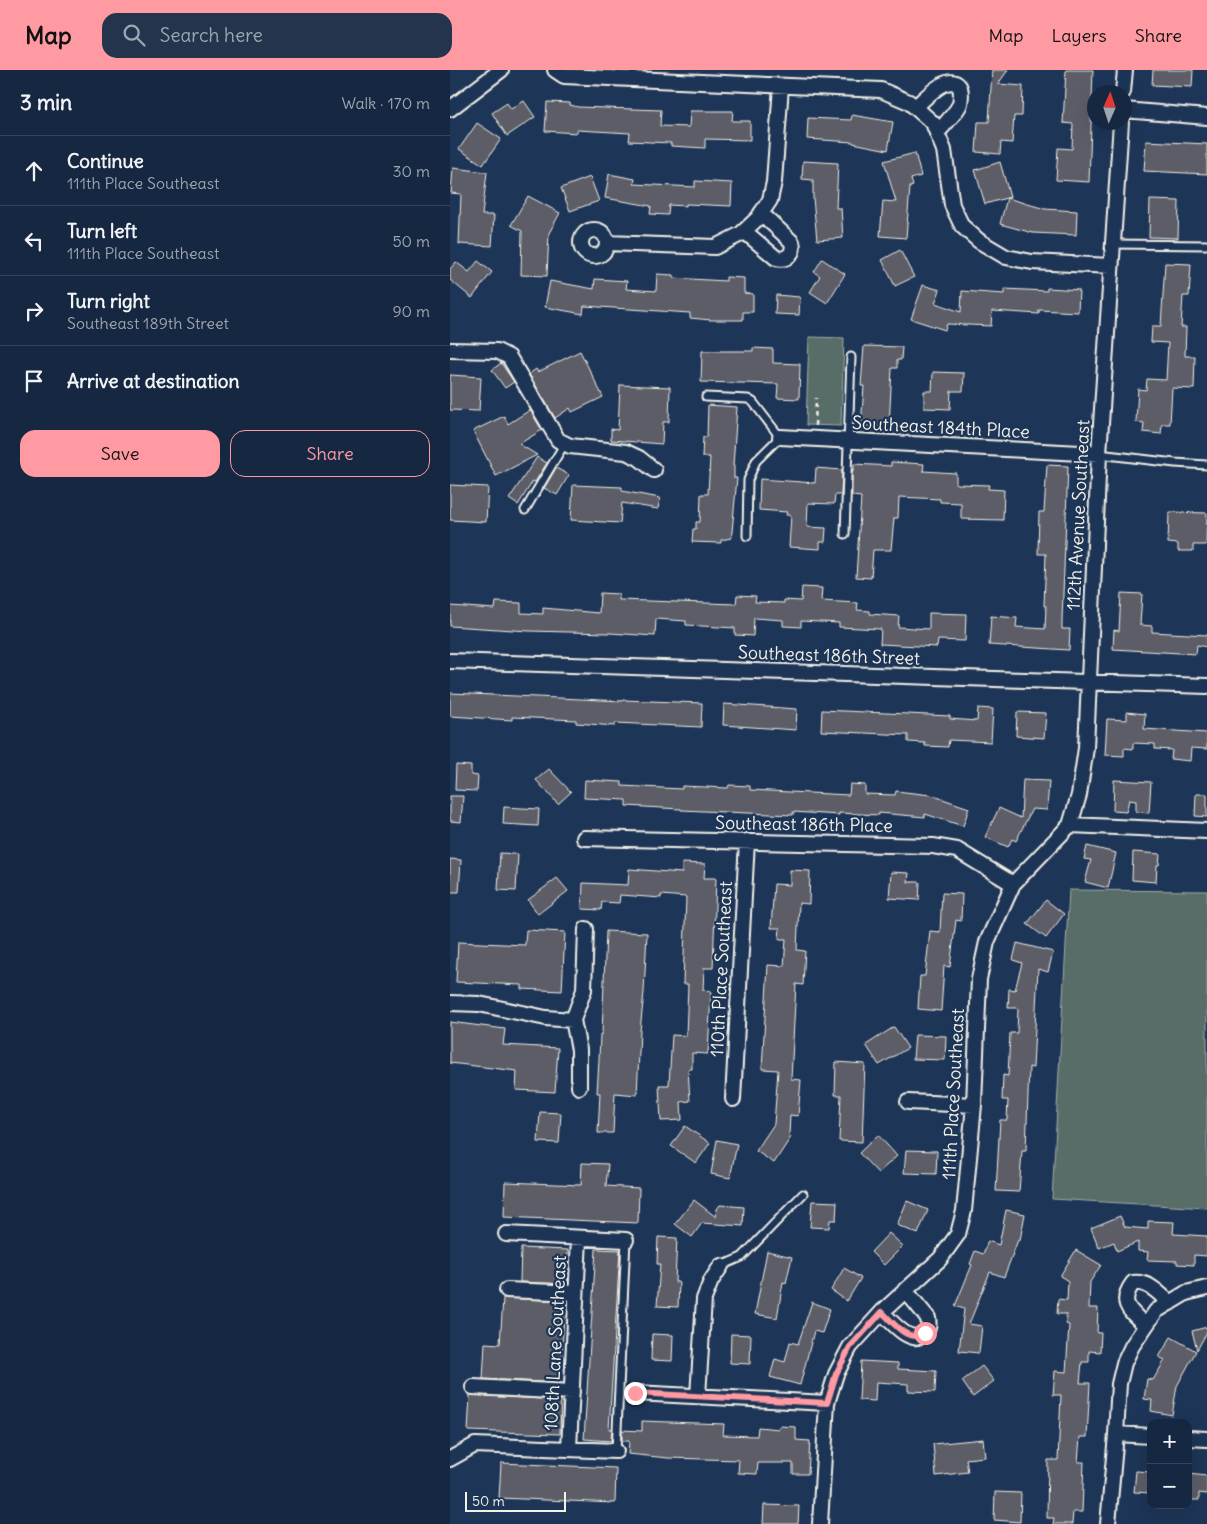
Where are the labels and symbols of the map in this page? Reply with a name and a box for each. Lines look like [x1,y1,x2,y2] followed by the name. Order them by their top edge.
[1087,85,1132,130] north arrow
[852,411,1030,443] street label: Southeast 184th Place
[1062,419,1094,611] street label: 112th Avenue Southeast
[738,640,920,670] street label: Southeast 186th Street
[715,811,893,837] street label: Southeast 186th Place
[705,880,737,1058] street label: 110th Place Southeast
[937,1008,969,1180] street label: 111th Place Southeast
[539,1255,571,1431] street label: 108th Lane Southeast
[914,1322,937,1345] route start
[624,1382,647,1405] route end
[465,1489,566,1512] scale bar

